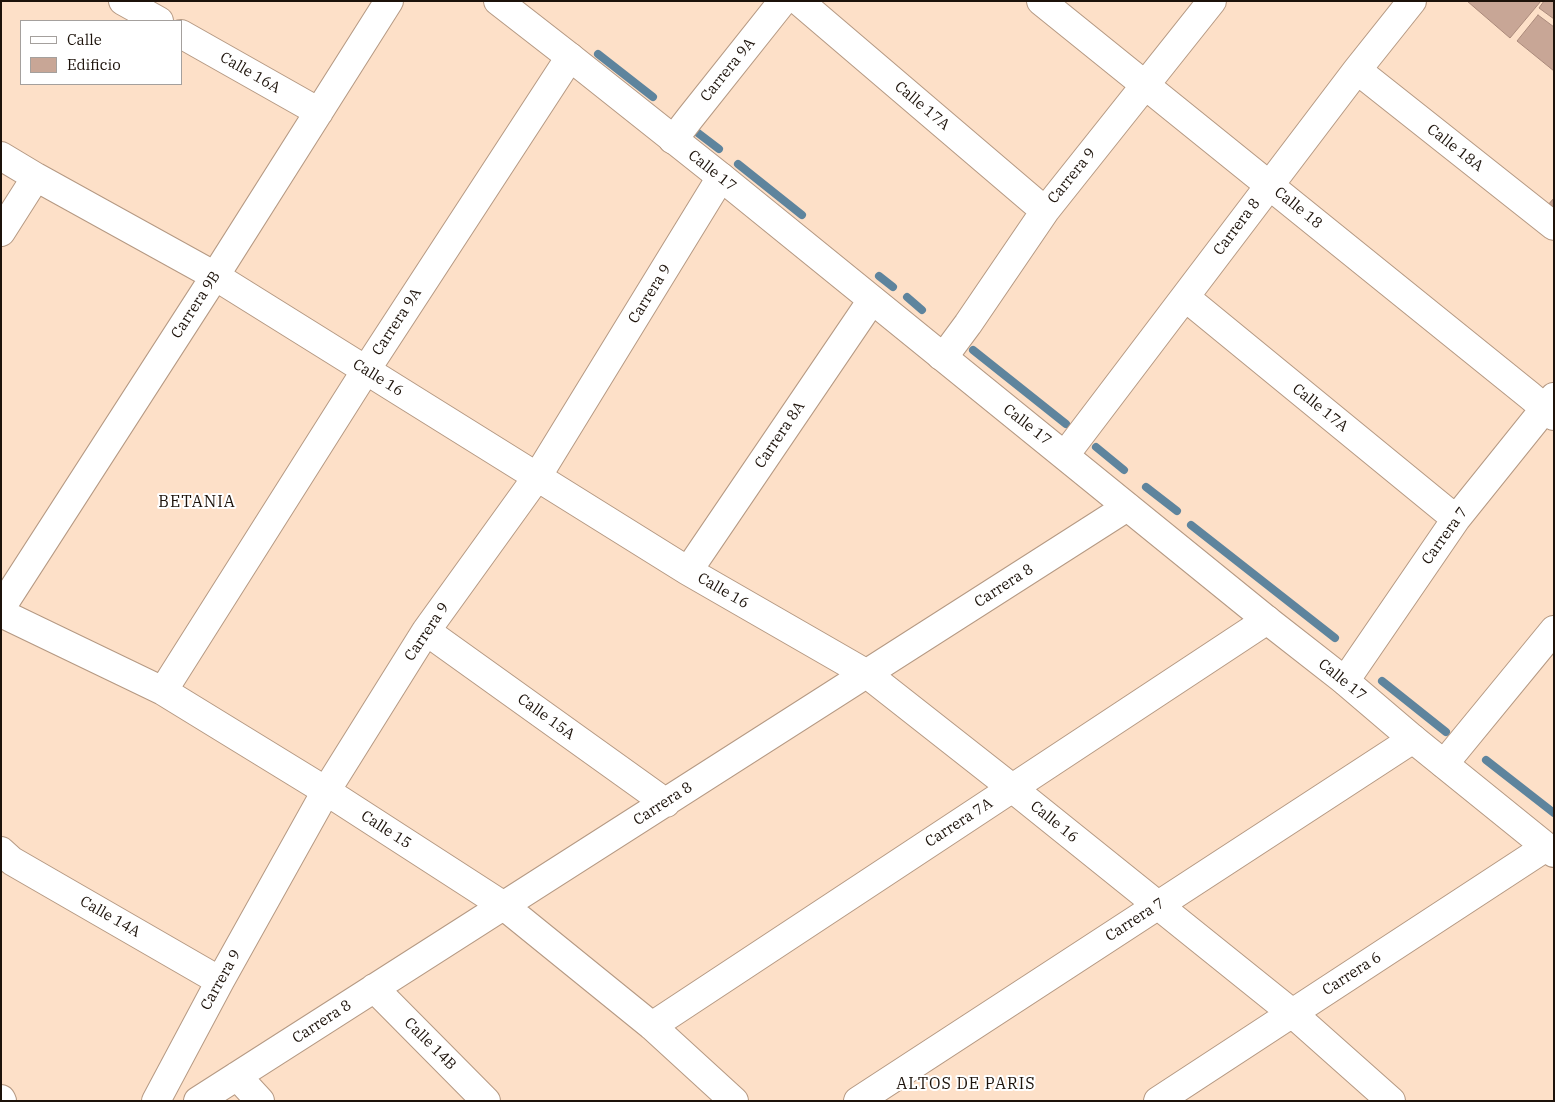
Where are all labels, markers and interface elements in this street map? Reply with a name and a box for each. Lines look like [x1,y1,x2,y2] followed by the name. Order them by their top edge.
[20,20,182,85] legend
[67,30,102,49] text: Calle
[697,35,759,105] street label: Carrera 9A
[217,49,283,97] street label: Calle 16A
[67,55,121,74] text: Edificio
[891,78,953,134] street label: Calle 17A
[1423,120,1487,176] street label: Calle 18A
[1044,145,1100,207] street label: Carrera 9
[684,147,740,195] street label: Calle 17
[1270,183,1326,233] street label: Calle 18
[1210,195,1264,259] street label: Carrera 8
[625,261,675,327] street label: Carrera 9
[168,268,224,342] street label: Carrera 9B
[369,285,425,359] street label: Carrera 9A
[349,355,407,401] street label: Calle 16
[1288,380,1352,436] street label: Calle 17A
[751,398,809,472] street label: Carrera 8A
[999,401,1055,449] street label: Calle 17
[157,492,237,512] district label: BETANIA
[1418,504,1472,568] street label: Carrera 7
[971,560,1037,612] street label: Carrera 8
[694,569,752,613] street label: Calle 16
[401,599,453,665] street label: Carrera 9
[1314,655,1370,705] street label: Calle 17
[514,690,578,744] street label: Calle 15A
[630,778,696,830] street label: Carrera 8
[922,795,996,851] street label: Carrera 7A
[1026,797,1082,847] street label: Calle 16
[357,807,415,853] street label: Calle 15
[77,893,143,941] street label: Calle 14A
[1102,894,1168,946] street label: Carrera 7
[197,947,245,1013] street label: Carrera 9
[1319,948,1385,1000] street label: Carrera 6
[289,996,355,1048] street label: Carrera 8
[400,1014,460,1074] street label: Calle 14B
[895,1074,1037,1094] district label: ALTOS DE PARIS

